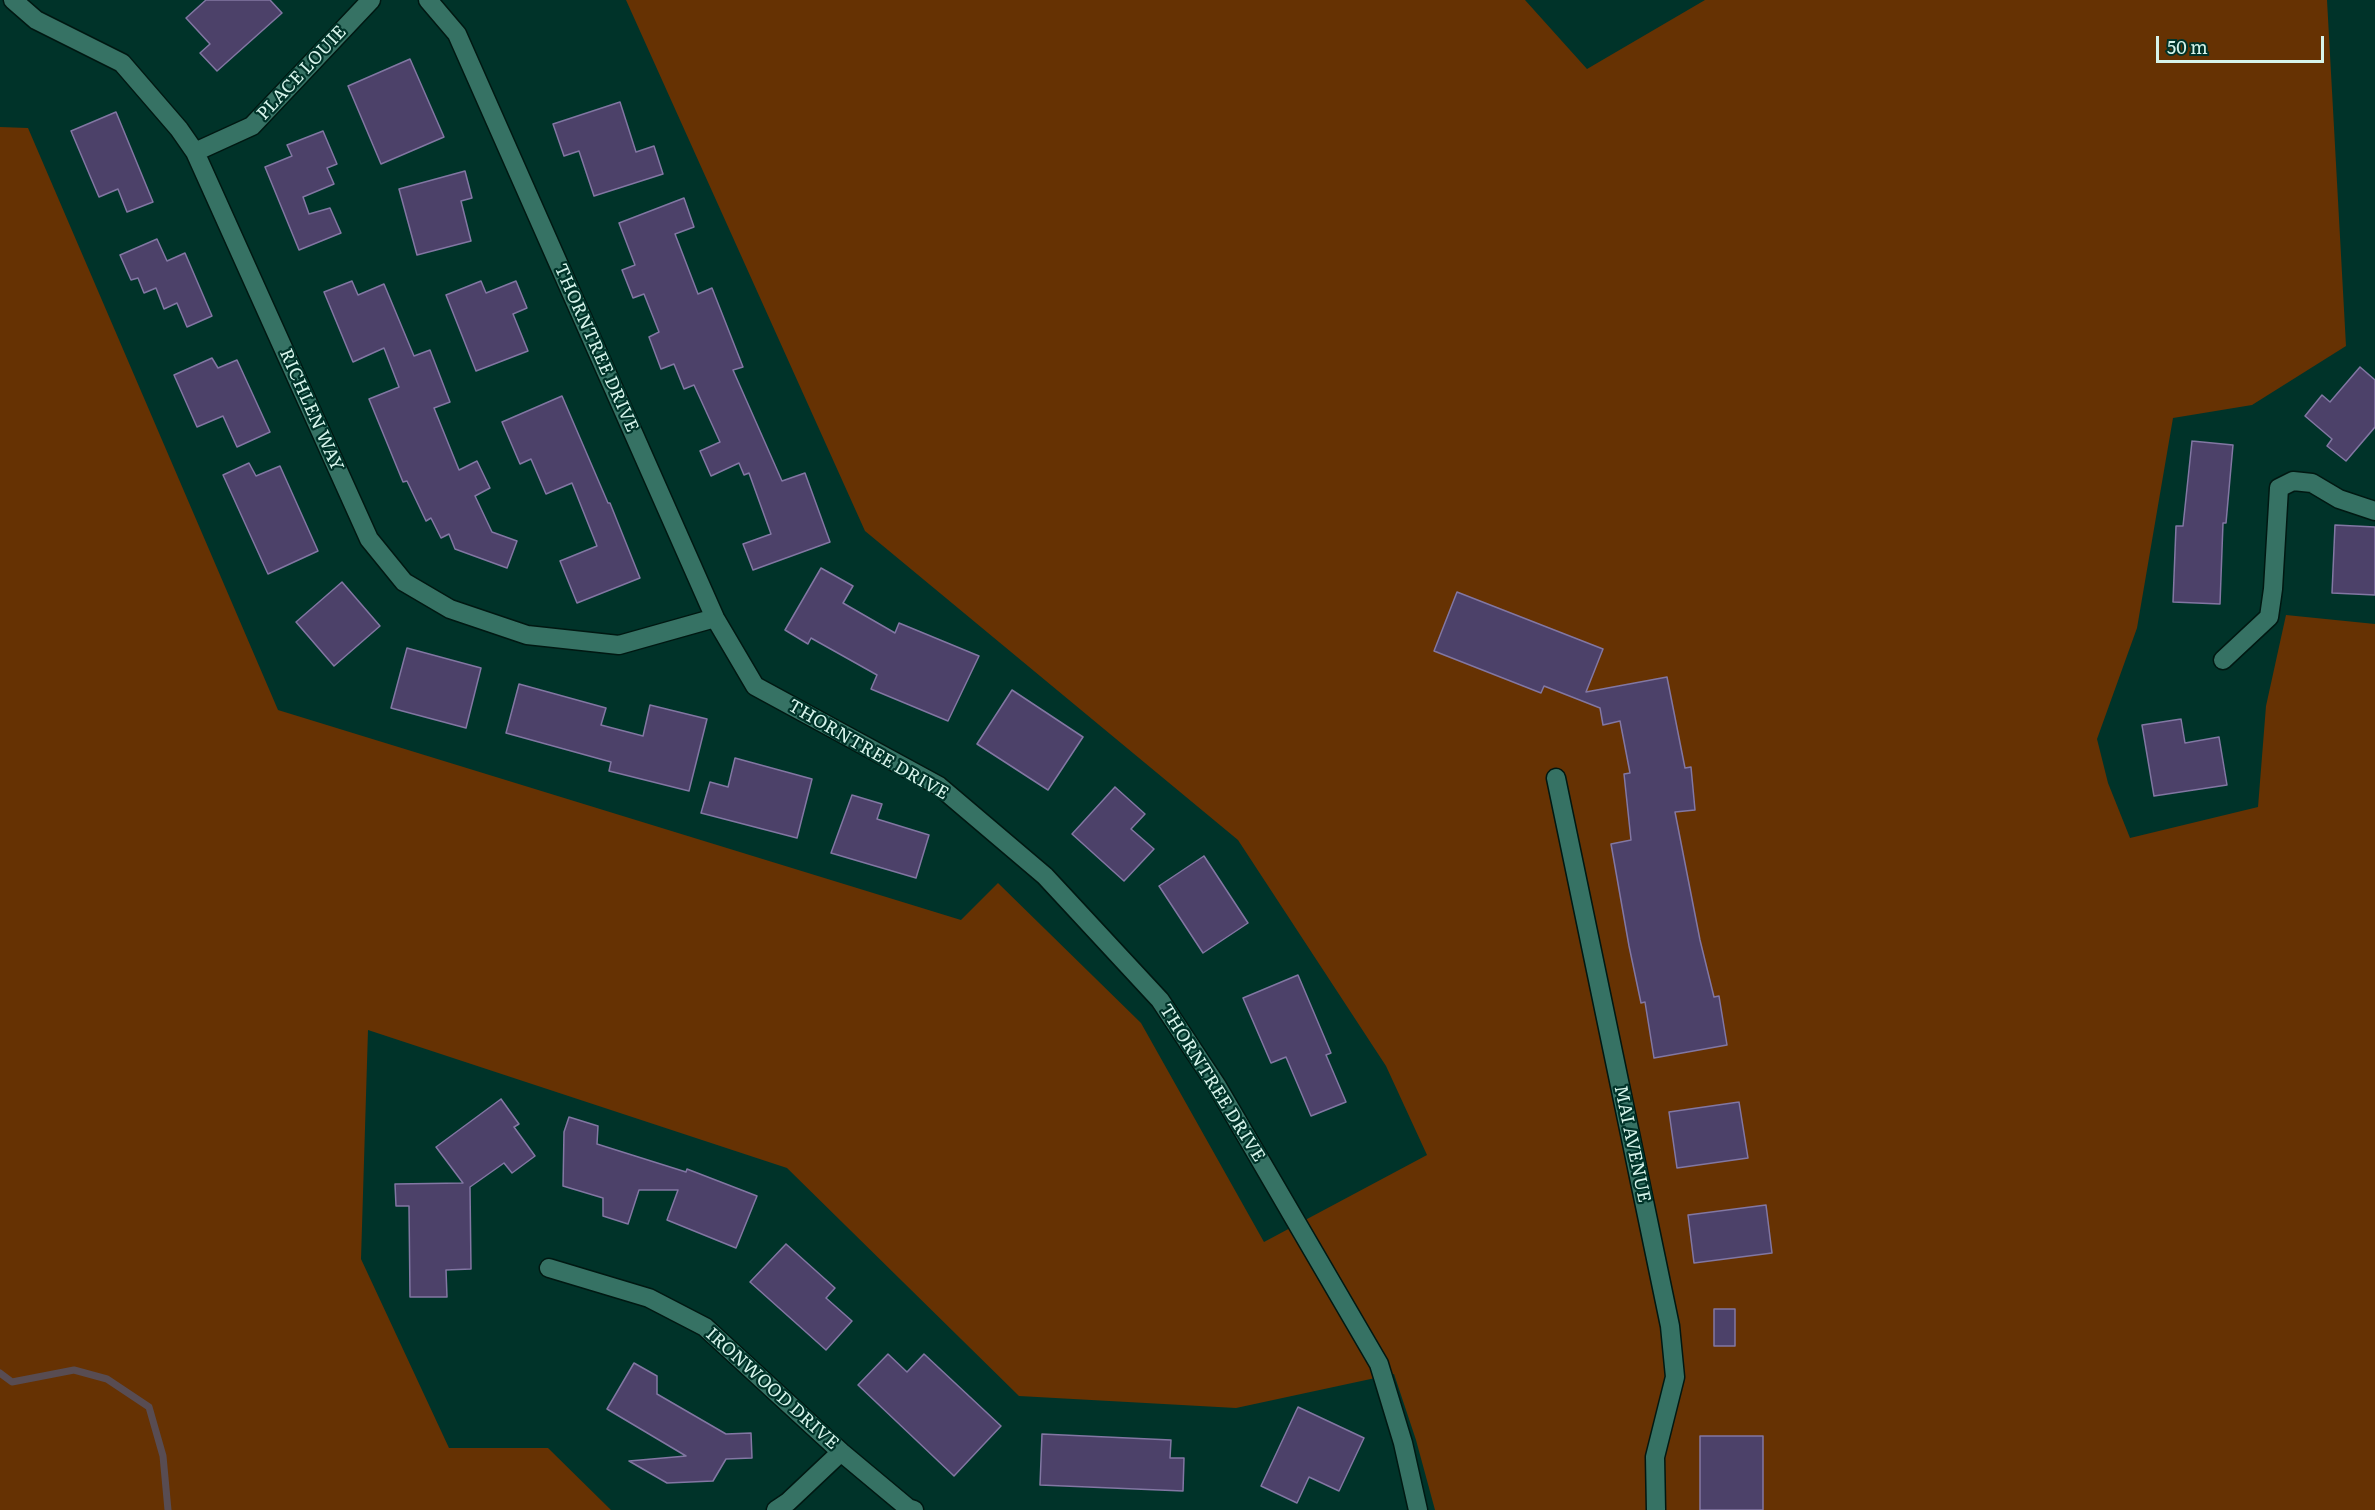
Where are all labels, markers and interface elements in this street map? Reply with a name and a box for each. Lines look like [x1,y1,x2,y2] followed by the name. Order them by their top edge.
[253,21,351,125] street label: PLACE LOUIE
[2159,24,2327,62] scale bar
[2167,33,2208,60] text: 50 m
[549,260,643,436] street label: THORNTREE DRIVE
[274,346,348,474] street label: RICHLEN WAY
[784,695,952,805] street label: THORNTREE DRIVE
[1155,1000,1269,1166] street label: THORNTREE DRIVE
[1609,1083,1655,1205] street label: MAI AVENUE
[701,1324,843,1454] street label: IRONWOOD DRIVE

